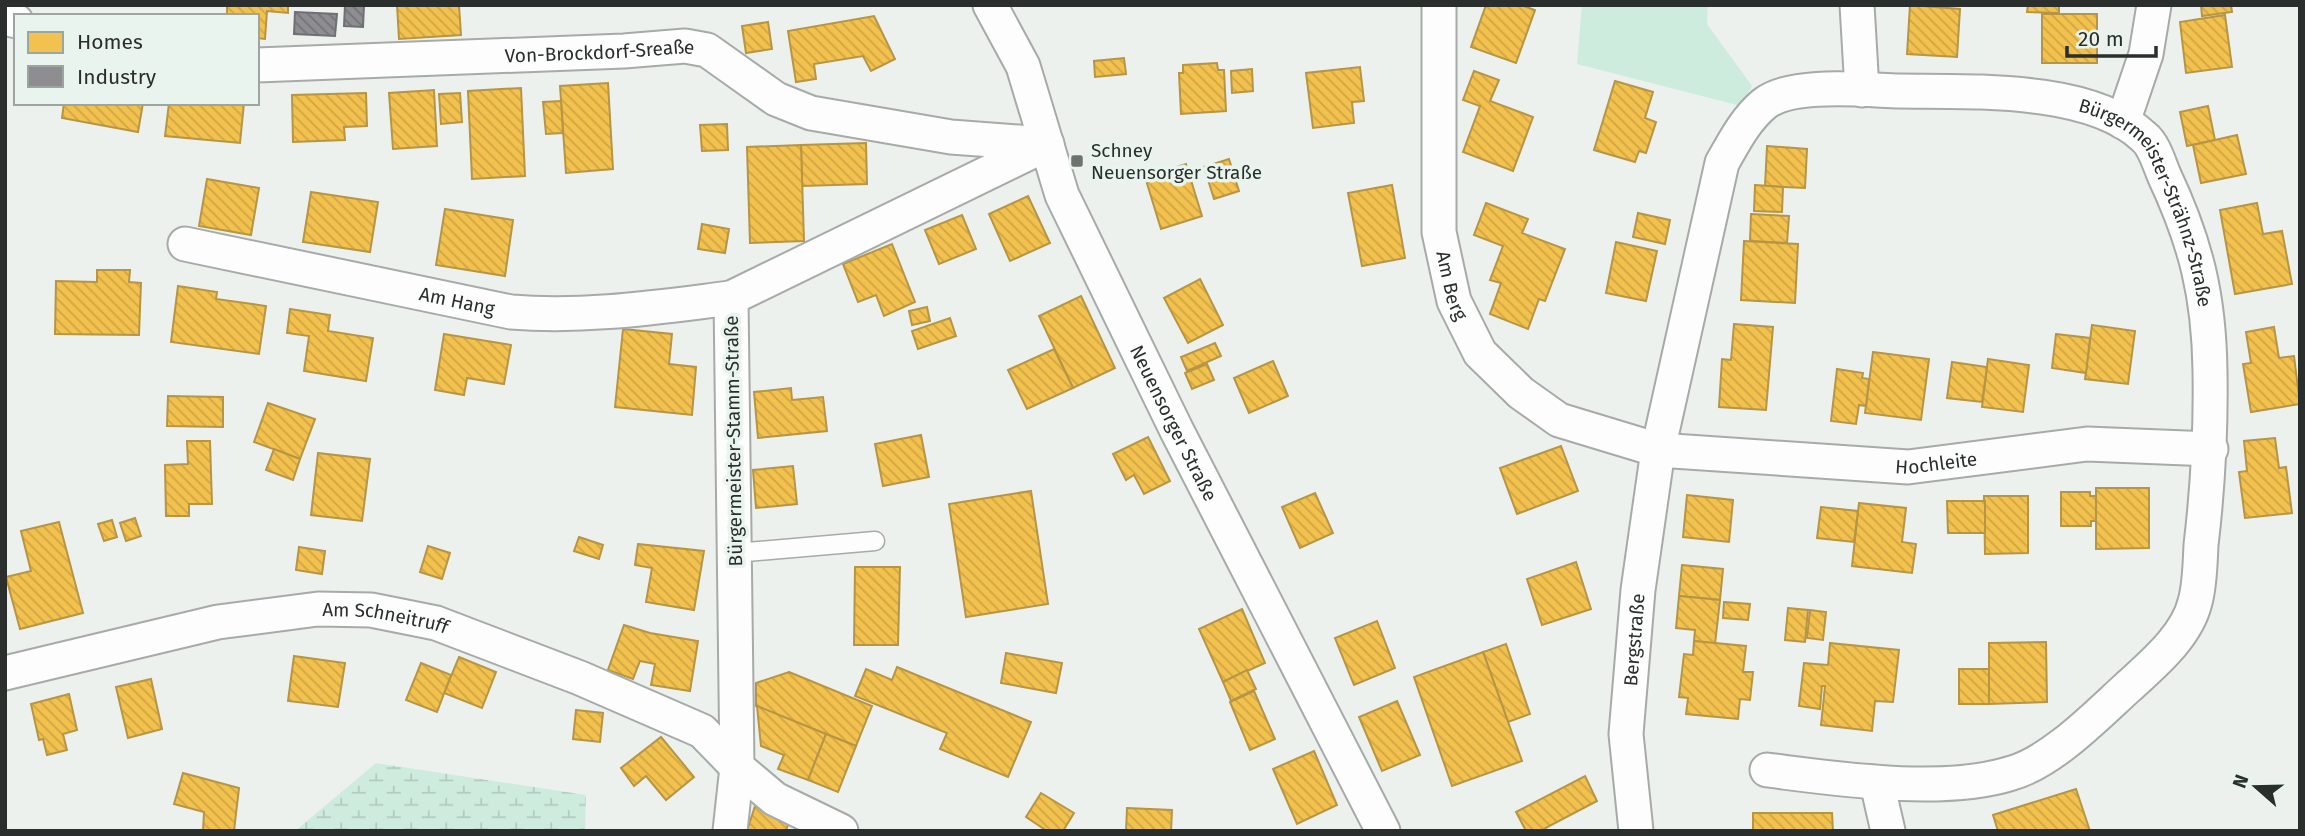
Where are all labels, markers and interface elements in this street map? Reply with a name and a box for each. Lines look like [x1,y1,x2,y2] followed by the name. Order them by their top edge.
[14,14,259,105] legend
[2067,14,2156,58] scale bar
[2078,26,2124,52] text: 20 m
[77,29,143,55] text: Homes
[504,35,696,68] street label: Von-Brockdorf-Sreaße
[77,64,157,90] text: Industry
[2076,94,2216,309] street label: Bürgermeister-Strähnz-Straße
[1091,139,1262,184] place label: Schney Neuensorger Straße
[1069,153,1085,169] marker: Schney Neuensorger Straße
[1431,249,1473,324] street label: Am Berg
[417,282,497,320] street label: Am Hang
[720,315,747,567] street label: Bürgermeister-Stamm-Straße
[1125,341,1222,505] street label: Neuensorger Straße
[1894,447,1978,479] street label: Hochleite
[1619,593,1650,687] street label: Bergstraße
[322,598,453,639] street label: Am Schneitruff
[2221,752,2291,822] north arrow
[2228,771,2253,791] text: N

